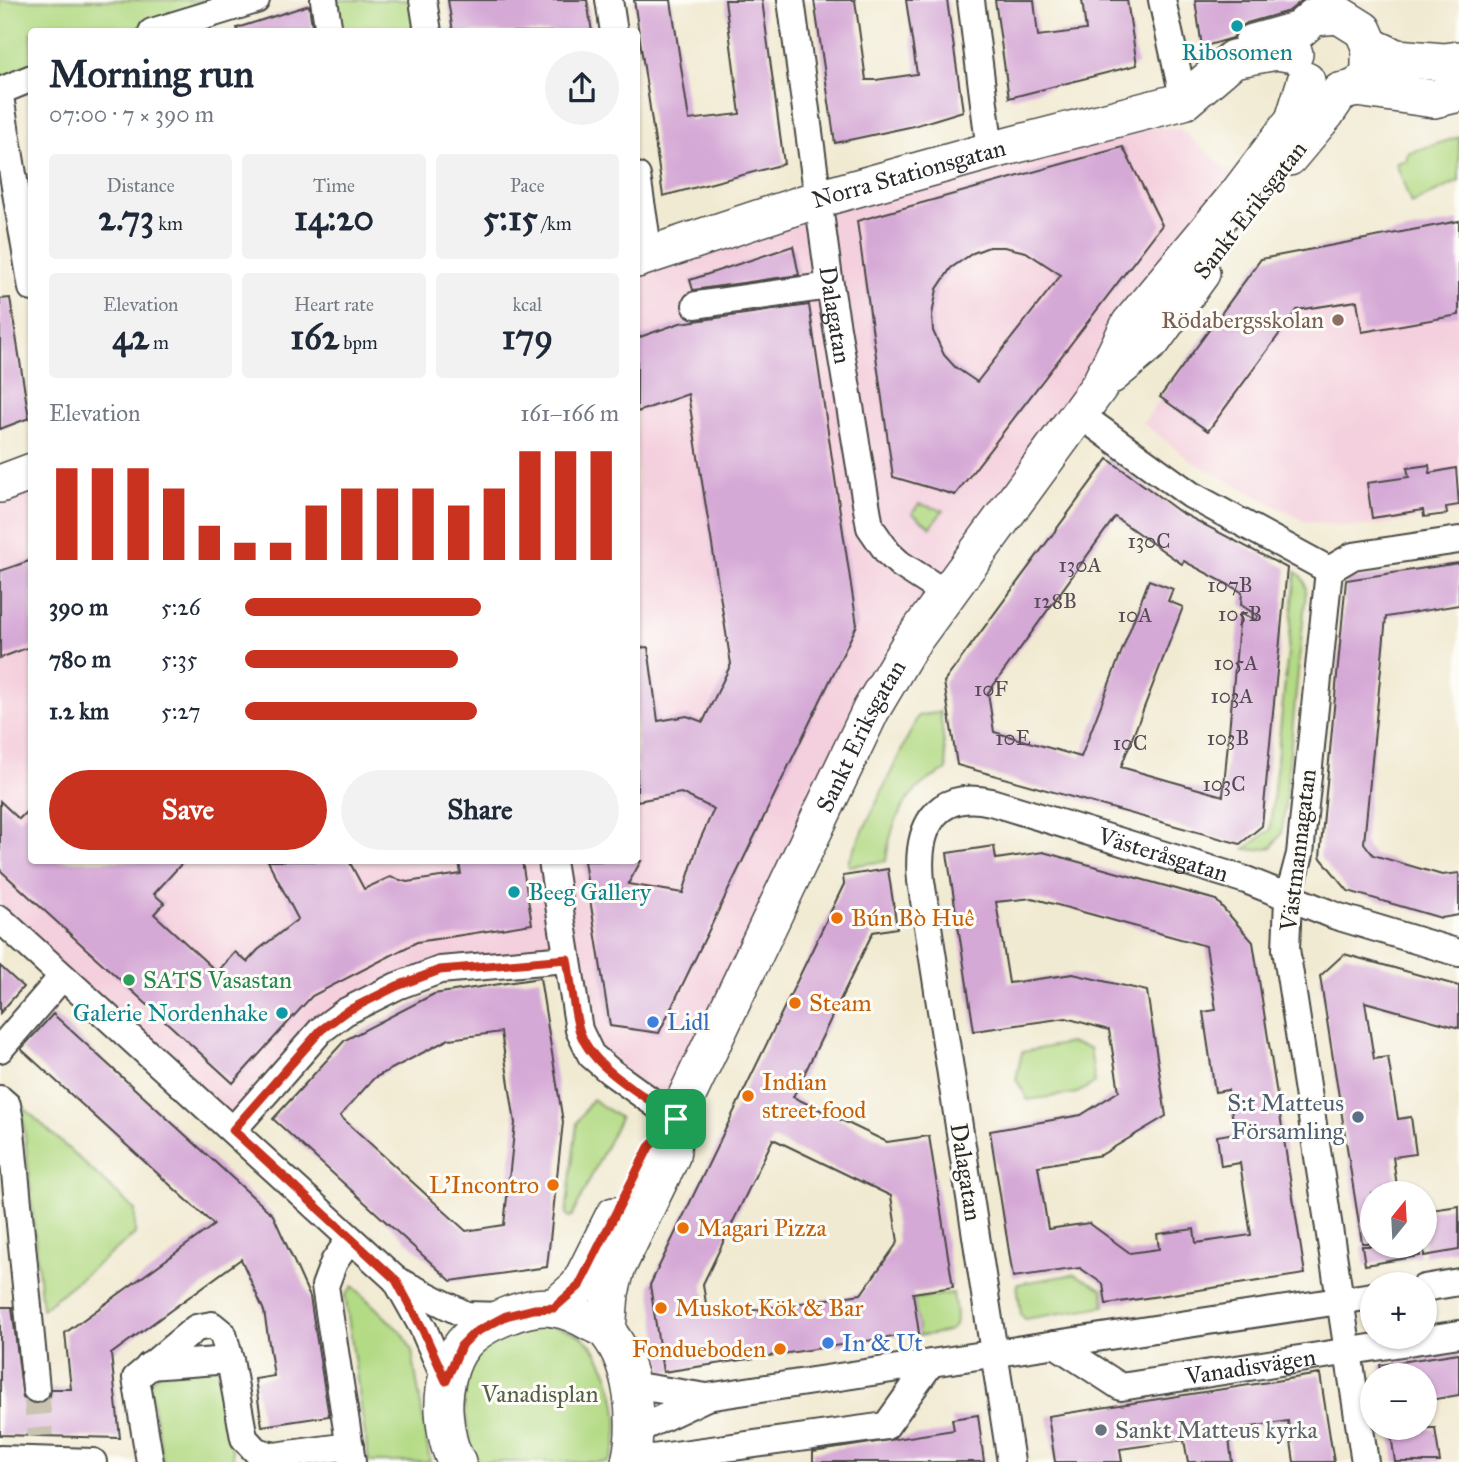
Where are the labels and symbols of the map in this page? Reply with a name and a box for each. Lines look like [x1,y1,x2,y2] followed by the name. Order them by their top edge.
[1229,18,1245,34] marker: Ribosomen
[1181,37,1293,67] place label: Ribosomen
[809,133,1009,215] street label: Norra Stationsgatan
[1187,135,1313,285] street label: Sankt Eriksgatan
[812,264,858,366] street label: Dalagatan
[1161,305,1324,335] place label: Rödabergsskolan
[1330,312,1346,328] marker: Rödabergsskolan
[1127,528,1171,554] house number: 130C
[1058,552,1102,578] house number: 130A
[1207,572,1253,598] house number: 107B
[1033,588,1077,614] house number: 128B
[1218,601,1262,627] house number: 105B
[1118,602,1152,628] house number: 10A
[1214,650,1258,676] house number: 105A
[809,654,912,817] street label: Sankt Eriksgatan
[974,676,1008,702] house number: 10F
[1211,683,1253,709] house number: 103A
[995,725,1031,751] house number: 10E
[1207,725,1249,751] house number: 103B
[1113,730,1147,756] house number: 10C
[1273,767,1323,934] street label: Västmannagatan
[1202,771,1246,797] house number: 103C
[1093,820,1232,889] street label: Västeråsgatan
[528,877,652,907] place label: Beeg Gallery
[506,884,522,900] marker: Beeg Gallery
[851,903,974,933] place label: Bún Bò Huê
[829,910,845,926] marker: Bún Bò Huê
[143,965,292,995] place label: SATS Vasastan
[121,972,137,988] marker: SATS Vasastan
[809,988,872,1018] place label: Steam
[787,995,803,1011] marker: Steam
[73,998,268,1028] place label: Galerie Nordenhake
[274,1005,290,1021] marker: Galerie Nordenhake
[667,1007,710,1037] place label: Lidl
[645,1014,661,1030] marker: Lidl
[762,1067,866,1125] place label: Indian street food
[740,1088,756,1104] marker: Indian street food
[1227,1088,1345,1146] place label: S:t Matteus Församling
[646,1089,706,1149] pin
[1350,1109,1366,1125] marker: S:t Matteus Församling
[943,1121,989,1223] street label: Dalagatan
[429,1170,539,1200] place label: L'Incontro
[545,1177,561,1193] marker: L'Incontro
[1360,1181,1437,1258] north arrow
[697,1213,827,1243] place label: Magari Pizza
[675,1220,691,1236] marker: Magari Pizza
[675,1293,863,1323] place label: Muskot Kök & Bar
[653,1300,669,1316] marker: Muskot Kök & Bar
[842,1328,923,1358] place label: In & Ut
[632,1334,766,1364] place label: Fondueboden
[820,1335,836,1351] marker: In & Ut
[772,1341,788,1357] marker: Fondueboden
[1182,1342,1318,1392] street label: Vanadisvägen
[481,1379,599,1409] park label: Vanadisplan
[1115,1415,1319,1445] place label: Sankt Matteus kyrka
[1093,1422,1109,1438] marker: Sankt Matteus kyrka

